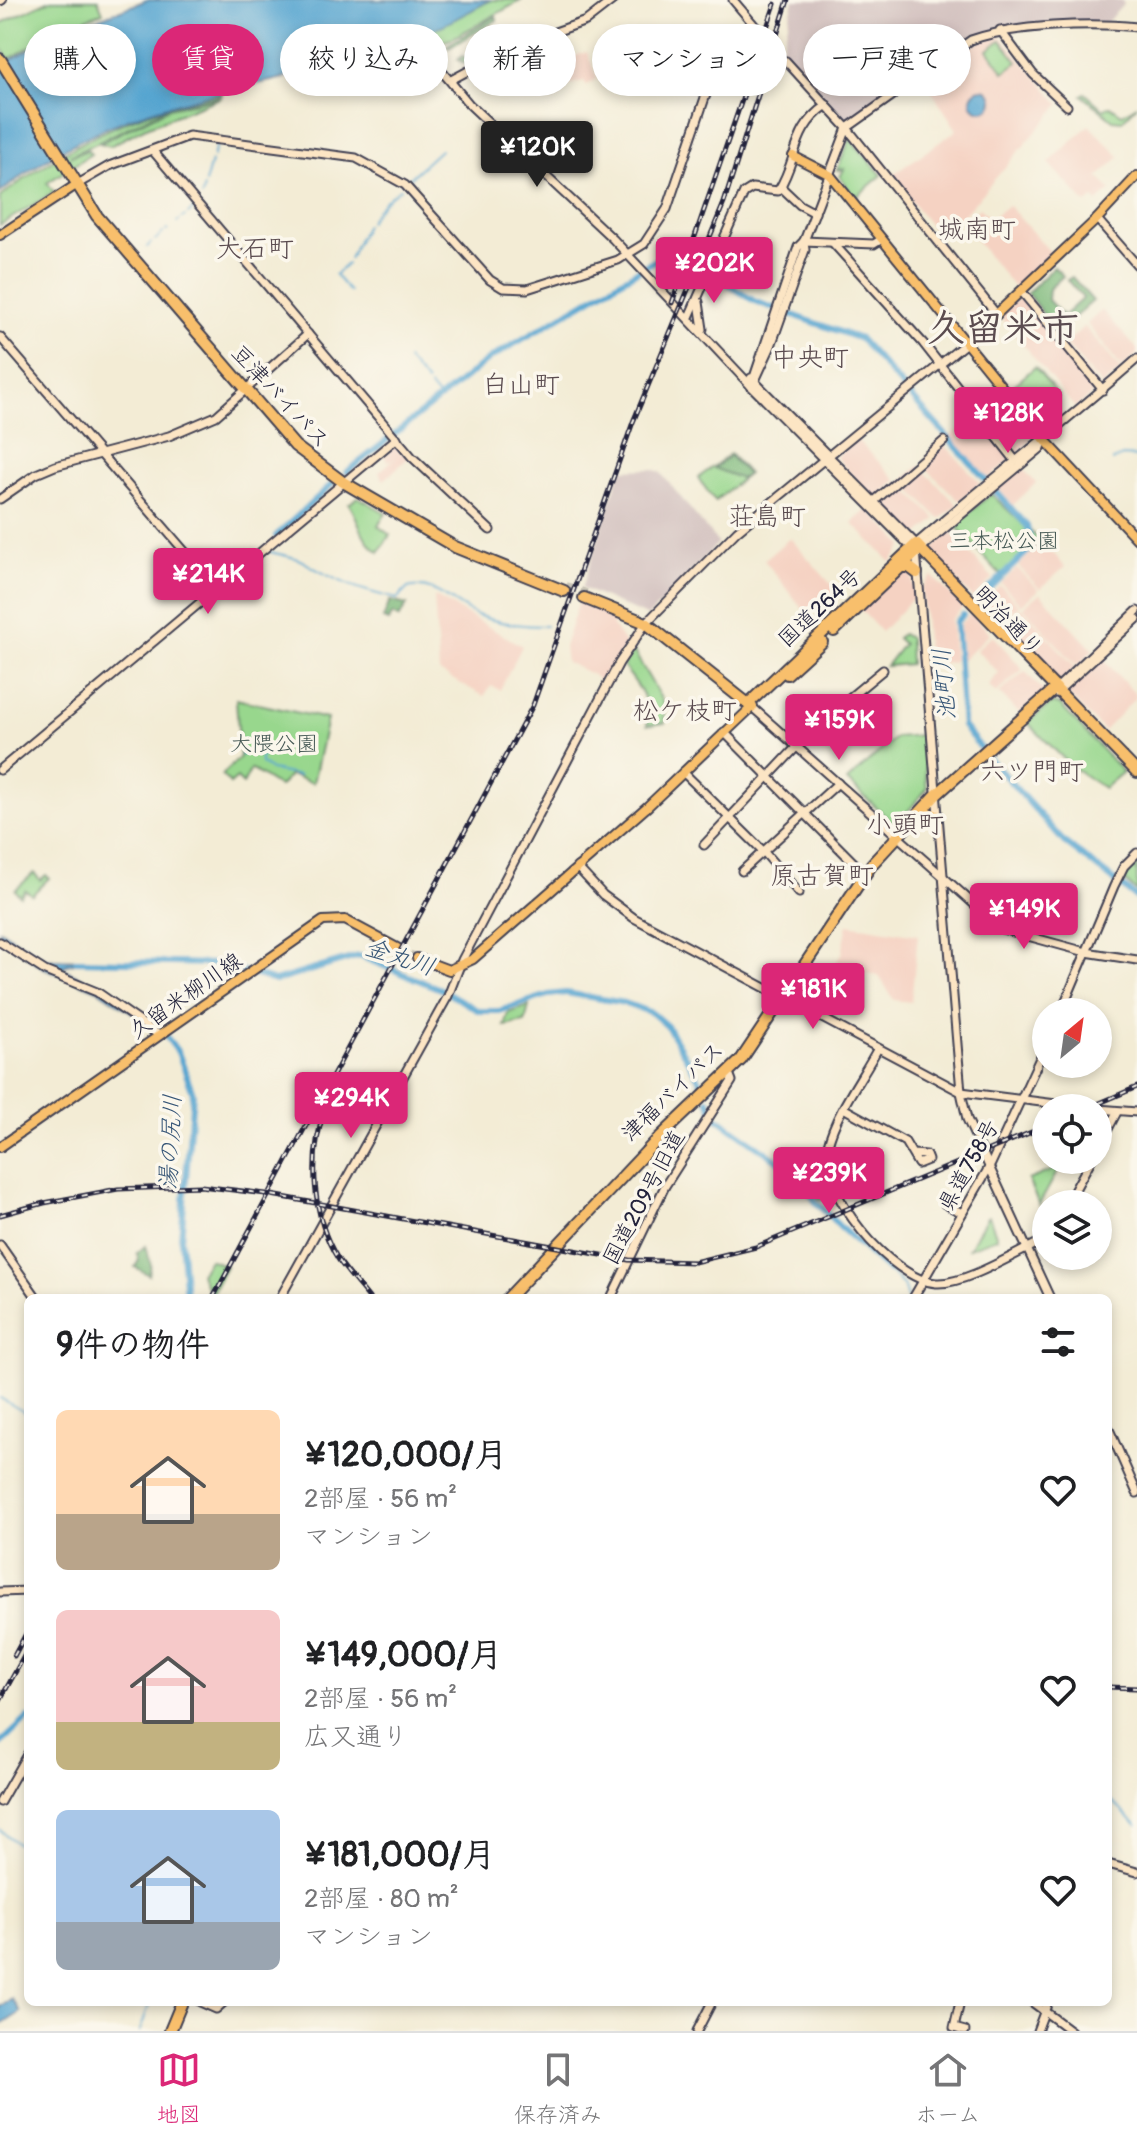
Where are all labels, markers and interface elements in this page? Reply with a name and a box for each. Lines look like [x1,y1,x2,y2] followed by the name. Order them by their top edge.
[24,24,136,96] chip: 購入
[152,24,264,96] chip: 賃貸
[280,24,448,96] chip: 絞り込み
[464,24,576,96] chip: 新着
[592,24,787,96] chip: マンション
[803,24,971,96] chip: 一戸建て
[481,121,593,189] pin: ¥120K
[499,131,575,163] text: ¥120K
[938,214,1016,246] district label: 城南町
[216,233,294,265] district label: 大石町
[658,237,770,305] pin: ¥202K
[674,247,754,279] text: ¥202K
[927,305,1079,353] district label: 久留米市
[225,339,335,454] street label: 豆津バイパス
[771,342,849,374] district label: 中央町
[482,369,560,401] district label: 白山町
[952,387,1064,455] pin: ¥128K
[972,397,1044,429] text: ¥128K
[728,501,806,533] district label: 荘島町
[949,527,1059,555] park label: 三本松公園
[152,548,264,616] pin: ¥214K
[171,558,245,590] text: ¥214K
[772,562,867,653] street label: 国道264号
[968,579,1049,662] street label: 明治通り
[927,647,962,721] water label: 池町川
[783,694,895,762] pin: ¥159K
[633,695,737,727] district label: 松ケ枝町
[803,704,875,736] text: ¥159K
[230,730,318,758] park label: 大隈公園
[980,756,1084,788] district label: 六ツ門町
[866,809,944,841] district label: 小頭町
[770,860,874,892] district label: 原古賀町
[968,883,1080,951] pin: ¥149K
[988,893,1060,925] text: ¥149K
[361,933,439,982] water label: 金丸川
[123,946,248,1045] street label: 久留米柳川線
[757,963,869,1031] pin: ¥181K
[779,973,847,1005] text: ¥181K
[1032,998,1112,1078] north arrow
[1032,998,1112,1270] map controls
[616,1036,730,1147] street label: 津福バイパス
[295,1072,407,1140] pin: ¥294K
[313,1082,389,1114] text: ¥294K
[154,1093,187,1191] water label: 湯の尻川
[1032,1094,1112,1174] button: locate
[932,1115,1006,1216] street label: 県道758号
[597,1125,691,1270] street label: 国道209号旧道
[773,1147,885,1215] pin: ¥239K
[791,1157,867,1189] text: ¥239K
[1032,1190,1112,1270] button: layers
[1036,1320,1080,1364] icon: filters
[56,1324,210,1367] text: 9件の物件
[304,1434,508,1477] text: ¥120,000/月
[120,1442,216,1538] icon: home
[1036,1468,1080,1512] icon: heart
[304,1483,457,1515] text: 2部屋 · 56 m²
[304,1521,433,1553] text: マンション
[304,1634,503,1677] text: ¥149,000/月
[120,1642,216,1738] icon: home
[1036,1668,1080,1712] icon: heart
[304,1683,457,1715] text: 2部屋 · 56 m²
[304,1721,408,1753] text: 広又通り
[304,1834,496,1877] text: ¥181,000/月
[120,1842,216,1938] icon: home
[1036,1868,1080,1912] icon: heart
[304,1883,459,1915] text: 2部屋 · 80 m²
[304,1921,433,1953] text: マンション
[157,2048,201,2129] tab: 地図
[514,2048,602,2129] tab: 保存済み
[915,2048,980,2129] tab: ホーム

